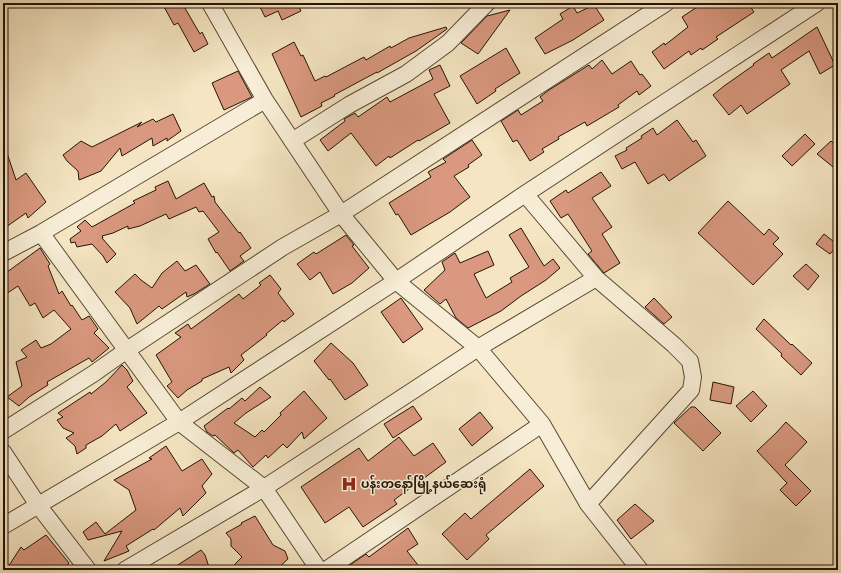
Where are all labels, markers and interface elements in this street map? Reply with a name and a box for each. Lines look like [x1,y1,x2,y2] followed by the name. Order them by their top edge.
[361,474,486,495] place label: ပန်းတနော်မြို့နယ်ဆေးရုံ
[340,475,358,493] hospital icon: ပန်းတနော်မြို့နယ်ဆေးရုံ

